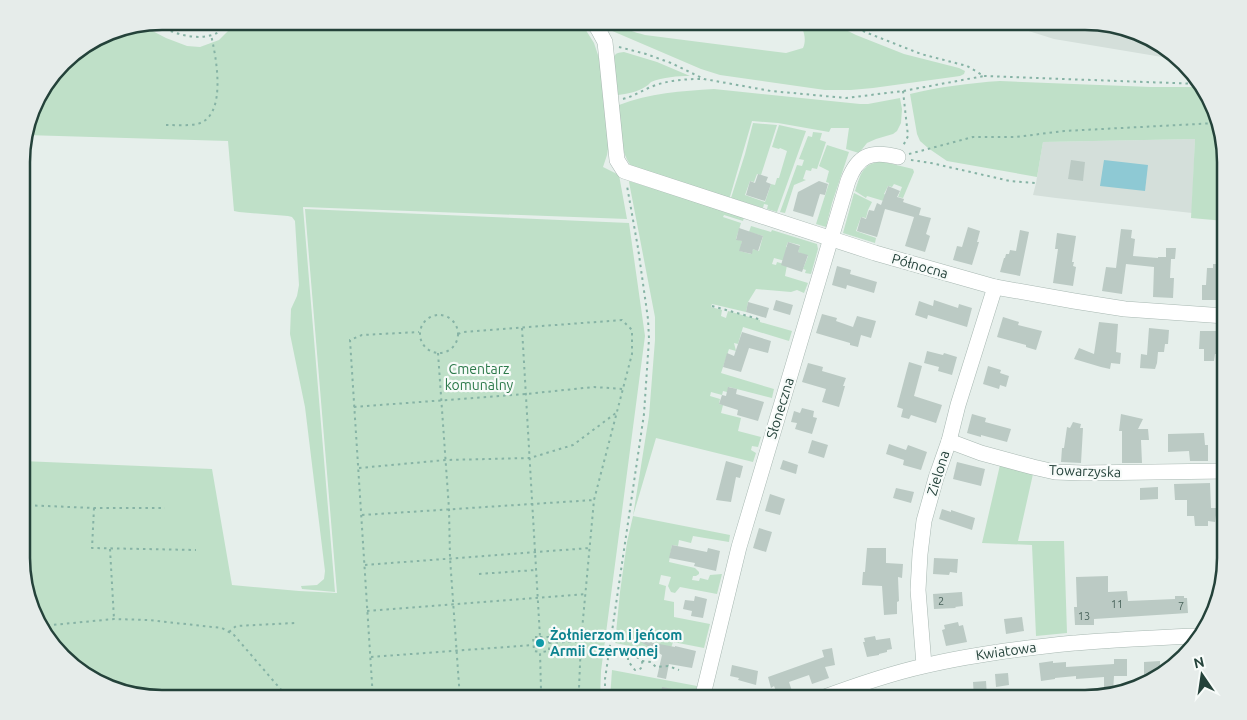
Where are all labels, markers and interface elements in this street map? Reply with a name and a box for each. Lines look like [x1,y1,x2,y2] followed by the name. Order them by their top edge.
[890,250,950,282] street label: Północna
[445,361,514,393] park label: Cmentarz komunalny
[763,375,797,441] street label: Słoneczna
[924,449,952,497] street label: Zielona
[1049,462,1121,480] street label: Towarzyska
[938,595,944,607] house number: 2
[1111,598,1123,610] house number: 11
[1178,600,1184,612] house number: 7
[1078,610,1090,622] house number: 13
[550,626,682,659] place label: Żołnierzom i jeńcom Armii Czerwonej
[534,637,546,649] marker: Żołnierzom i jeńcom Armii Czerwonej
[975,639,1037,663] street label: Kwiatowa
[1177,650,1227,700] north arrow
[1192,653,1206,671] text: N

